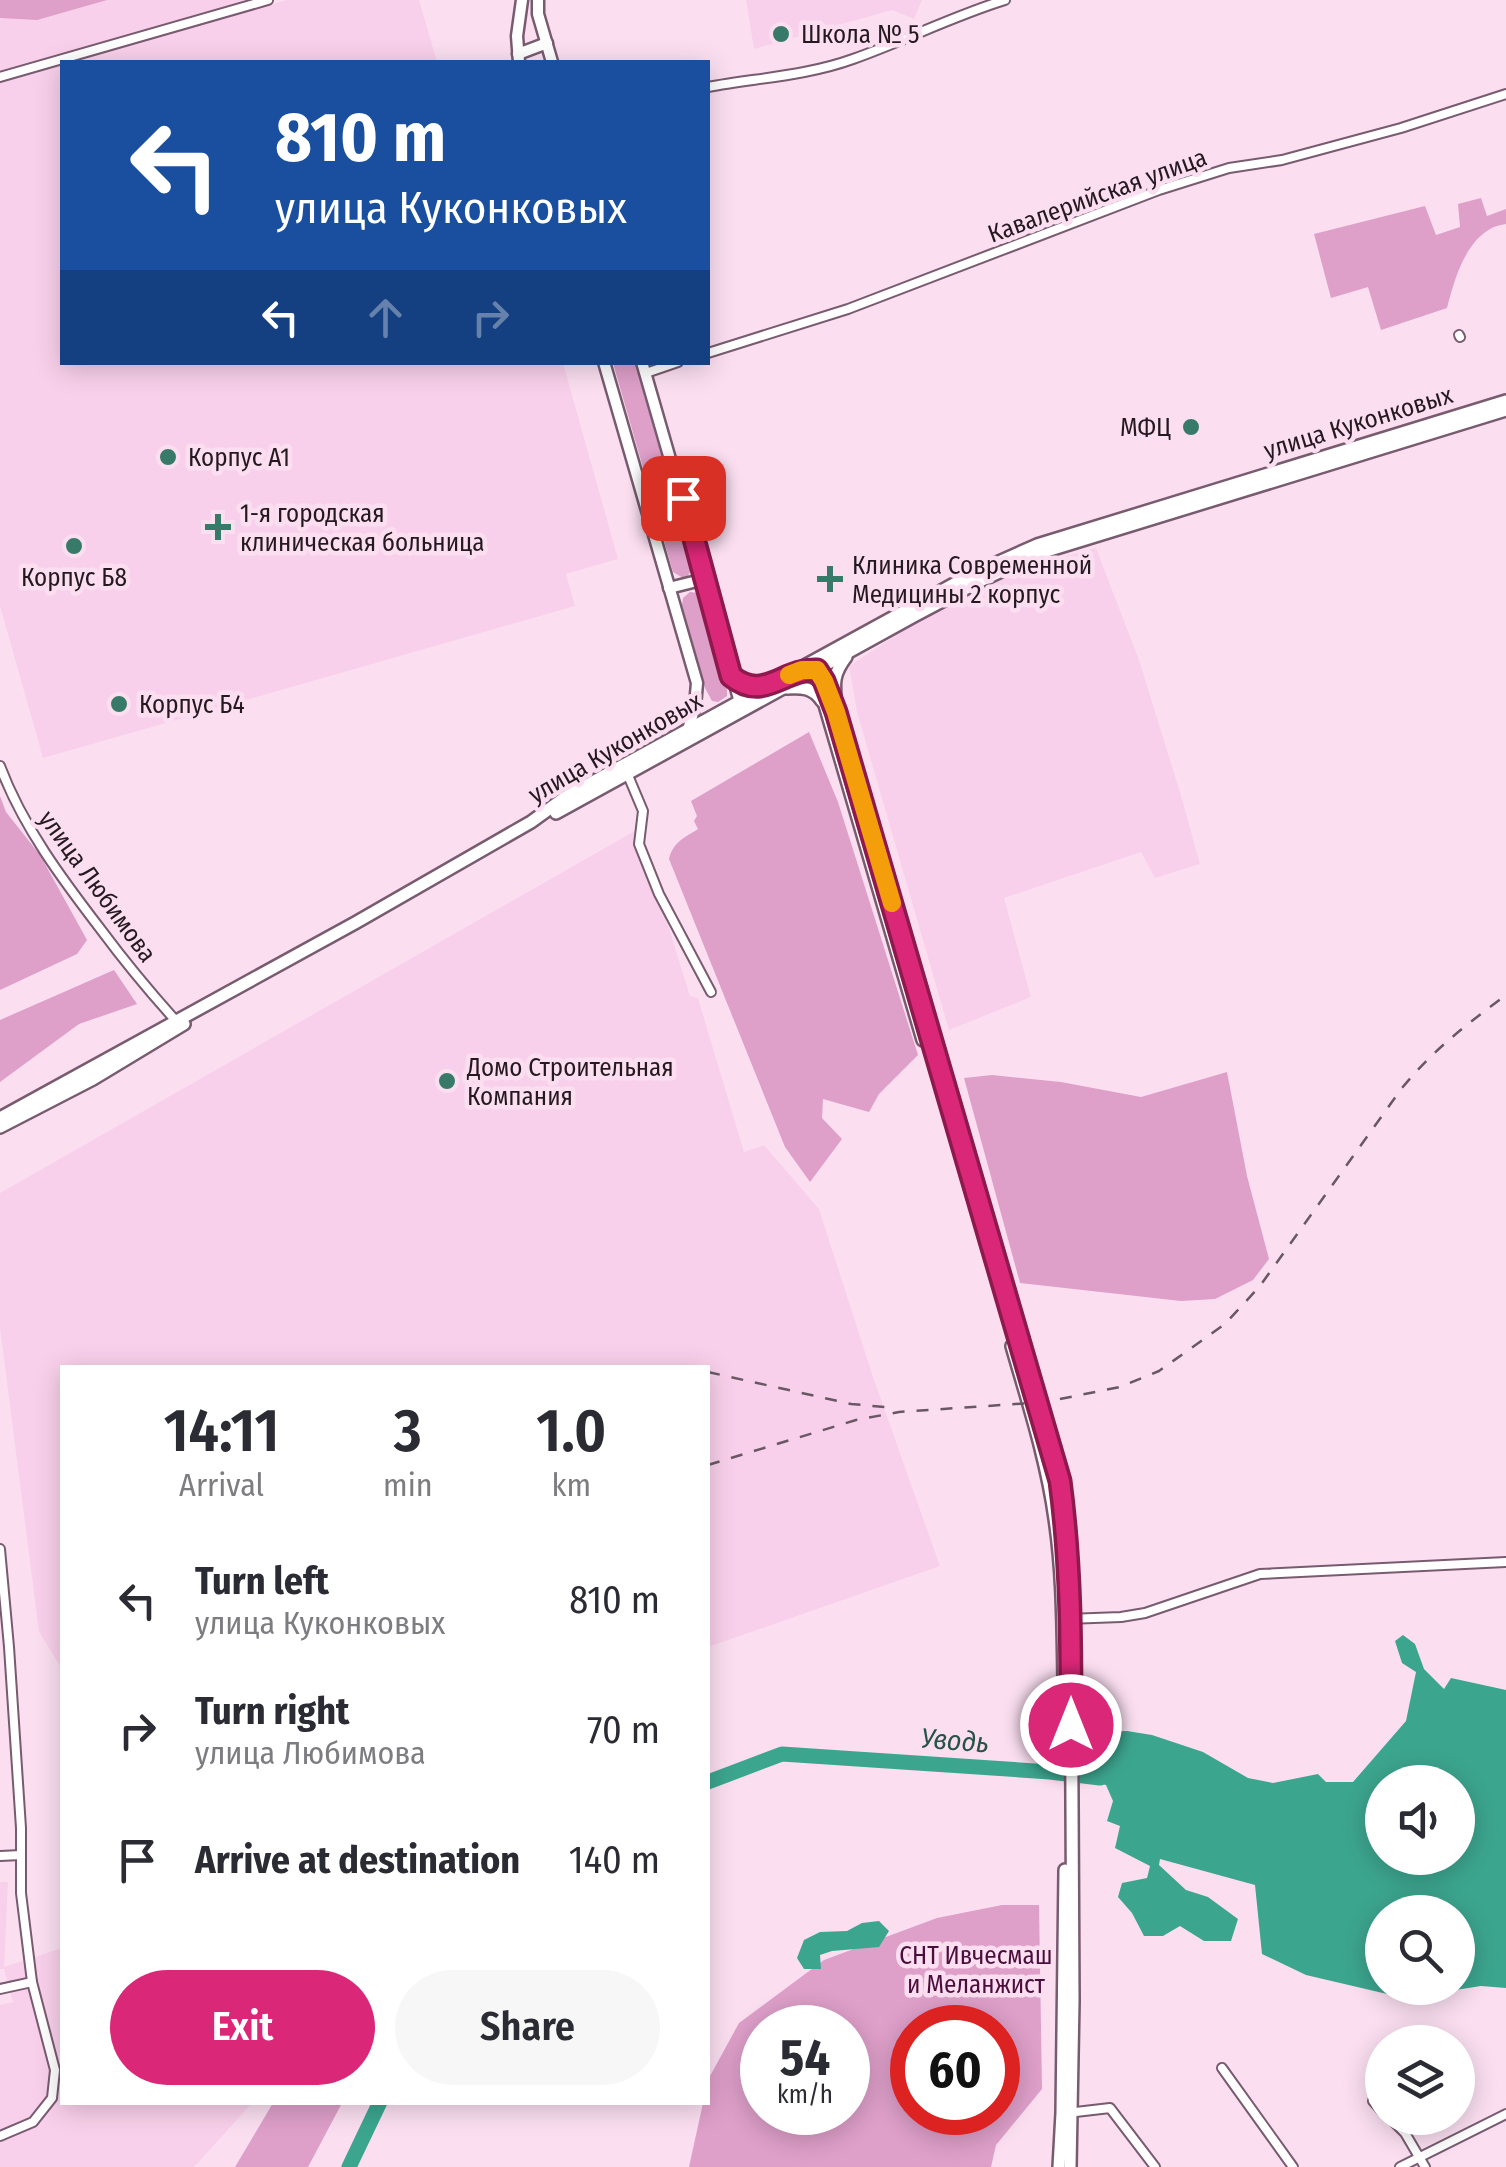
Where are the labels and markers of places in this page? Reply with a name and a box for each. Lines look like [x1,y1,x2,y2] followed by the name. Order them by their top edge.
[801,20,919,50] place label: Школа № 5
[770,23,792,45] marker: Школа № 5
[1120,413,1171,443] place label: МФЦ
[1180,416,1202,438] marker: МФЦ
[188,443,290,473] place label: Корпус А1
[157,446,179,468] marker: Корпус А1
[641,456,726,541] pin
[240,499,485,558] place label: 1-я городская клиническая больница
[205,514,231,540] marker: 1-я городская клиническая больница
[63,535,85,557] marker: Корпус Б8
[852,551,1092,610] place label: Клиника Современной Медицины 2 корпус
[21,563,127,593] place label: Корпус Б8
[817,566,843,592] marker: Клиника Современной Медицины 2 корпус
[139,690,245,720] place label: Корпус Б4
[108,693,130,715] marker: Корпус Б4
[466,1053,674,1112] place label: Домо Строительная Компания
[436,1070,458,1092] marker: Домо Строительная Компания

